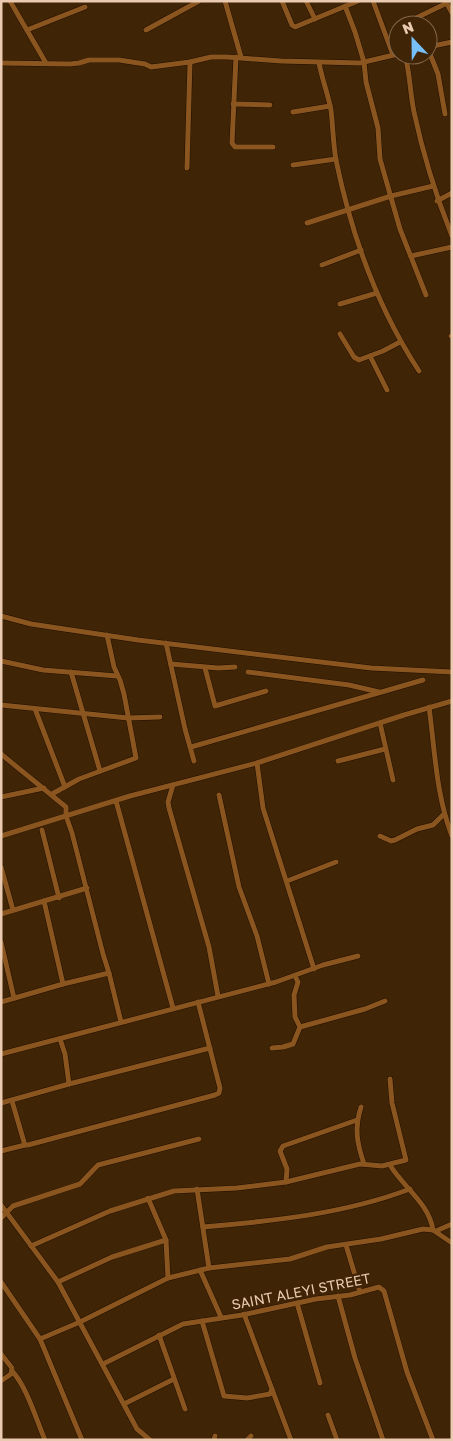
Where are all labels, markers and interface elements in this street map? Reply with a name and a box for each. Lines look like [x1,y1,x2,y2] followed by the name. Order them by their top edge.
[388,15,438,65] north arrow
[400,18,416,37] text: N
[230,1269,372,1313] street label: SAINT ALEYI STREET

